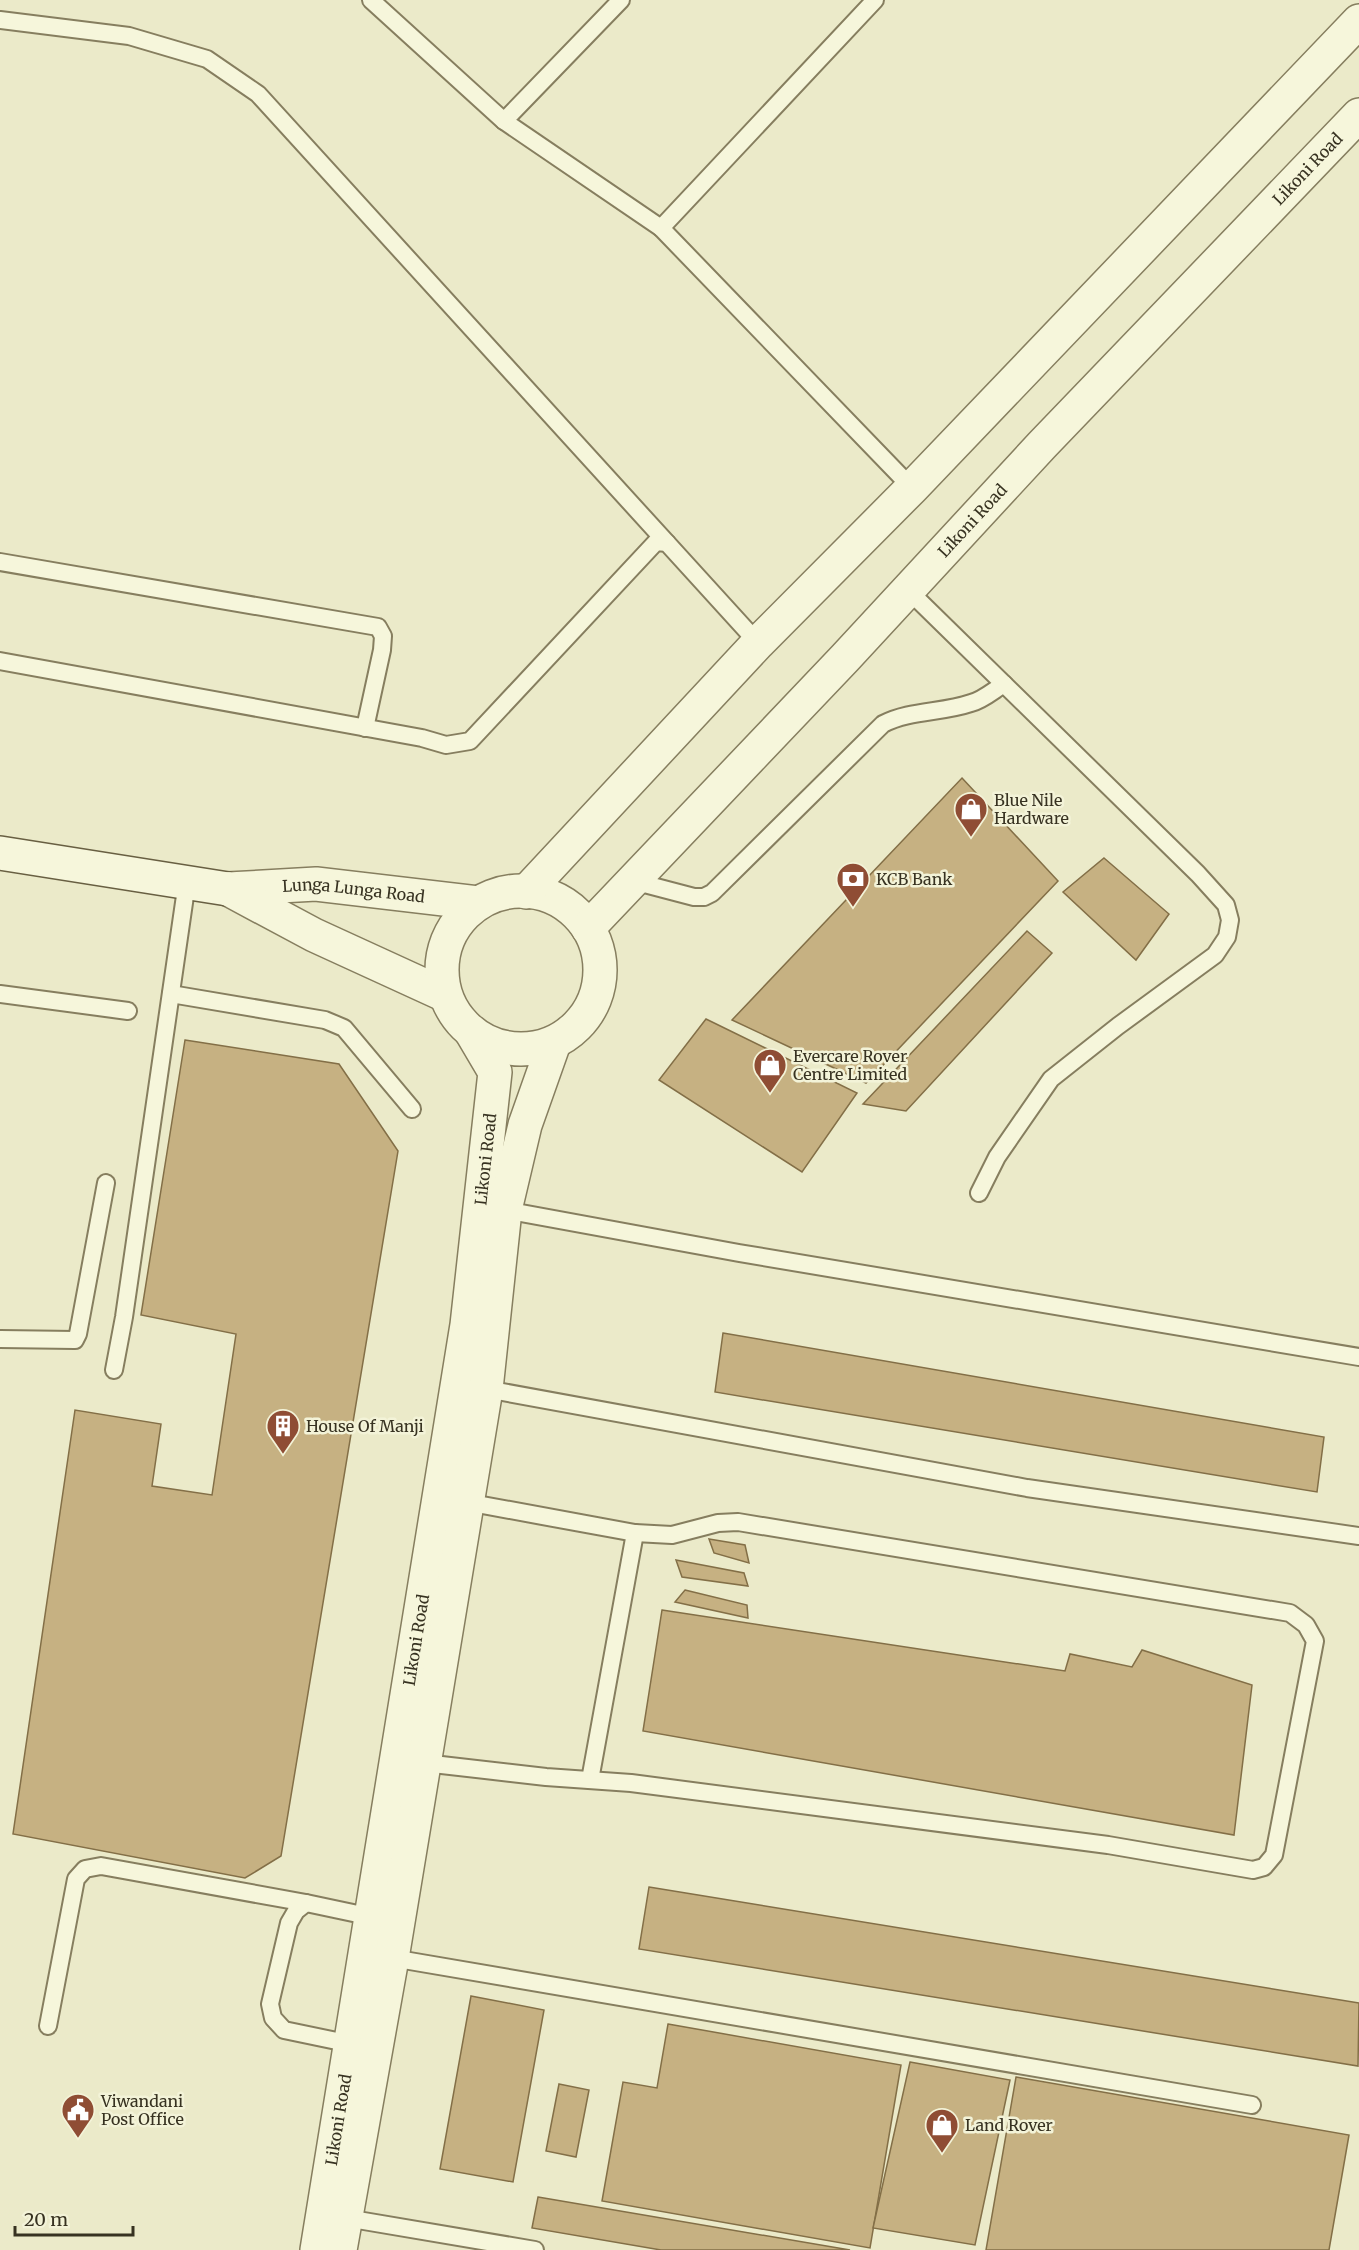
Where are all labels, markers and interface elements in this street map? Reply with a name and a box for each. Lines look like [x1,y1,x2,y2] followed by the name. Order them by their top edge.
[1268,128,1347,209] street label: Likoni Road
[933,480,1011,561] street label: Likoni Road
[994,790,1069,828] place label: Blue Nile Hardware
[953,791,989,838] shop icon: Blue Nile Hardware
[835,861,871,908] bank icon: KCB Bank
[876,869,953,889] place label: KCB Bank
[282,874,426,907] street label: Lunga Lunga Road
[793,1046,908,1084] place label: Evercare Rover Centre Limited
[752,1047,788,1094] shop icon: Evercare Rover Centre Limited
[470,1112,500,1206] street label: Likoni Road
[265,1408,301,1455] building icon: House Of Manji
[306,1416,424,1436] place label: House Of Manji
[399,1592,433,1687] street label: Likoni Road
[321,2072,355,2167] street label: Likoni Road
[100,2091,184,2129] place label: Viwandani Post Office
[60,2092,96,2139] public building icon: Viwandani Post Office
[924,2107,960,2154] shop icon: Land Rover
[965,2115,1053,2135] place label: Land Rover
[15,2199,134,2237] scale bar
[24,2208,68,2231] text: 20 m

